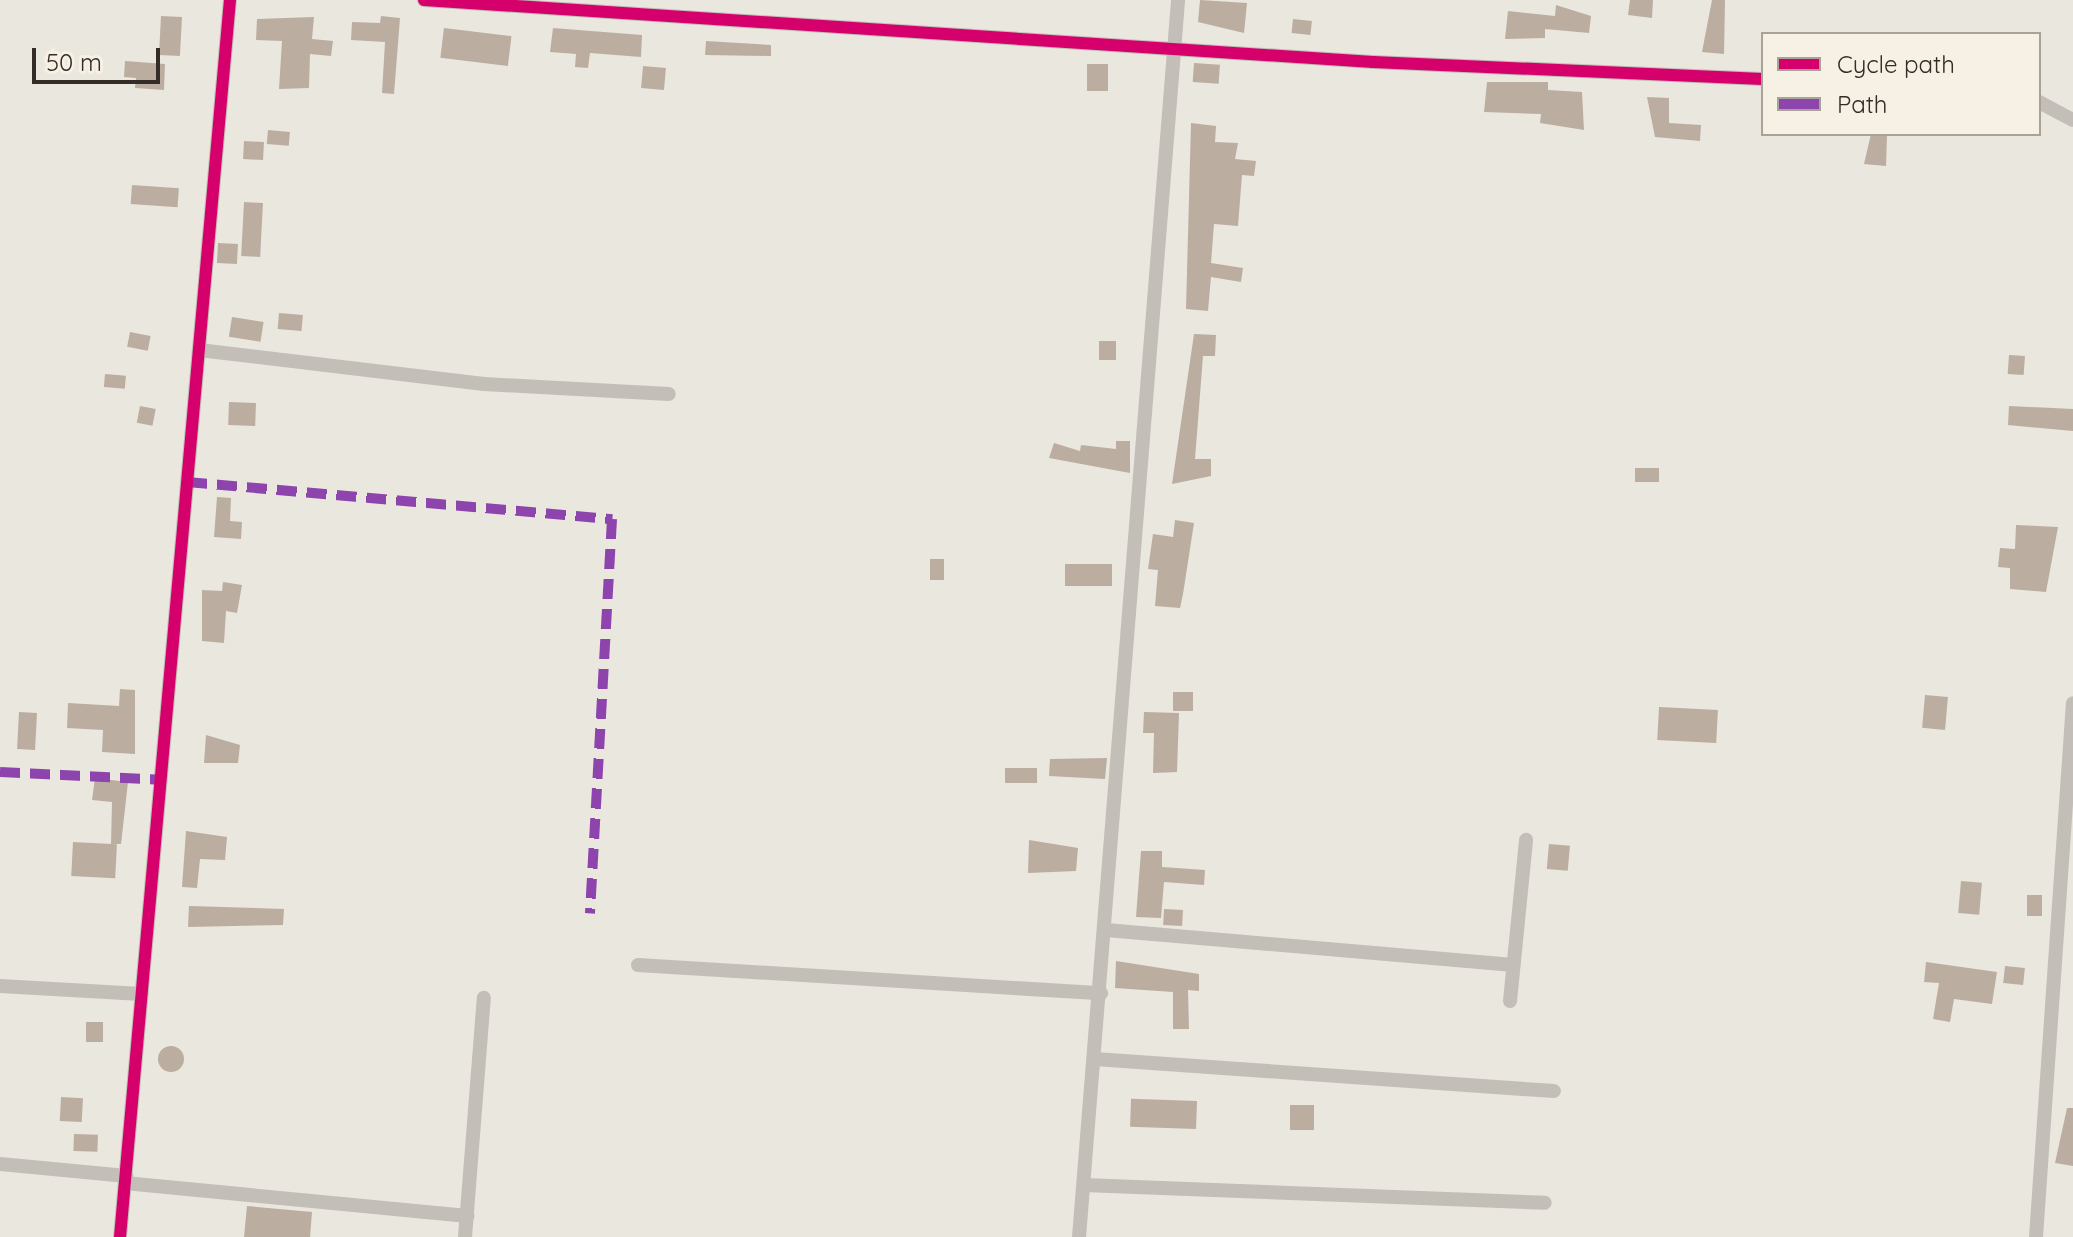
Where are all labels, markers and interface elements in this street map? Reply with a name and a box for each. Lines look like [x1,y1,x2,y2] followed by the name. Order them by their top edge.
[36,32,164,82] scale bar
[1761,32,2041,136] legend
[46,47,102,77] text: 50 m
[1837,49,1955,79] text: Cycle path
[1837,89,1888,119] text: Path

